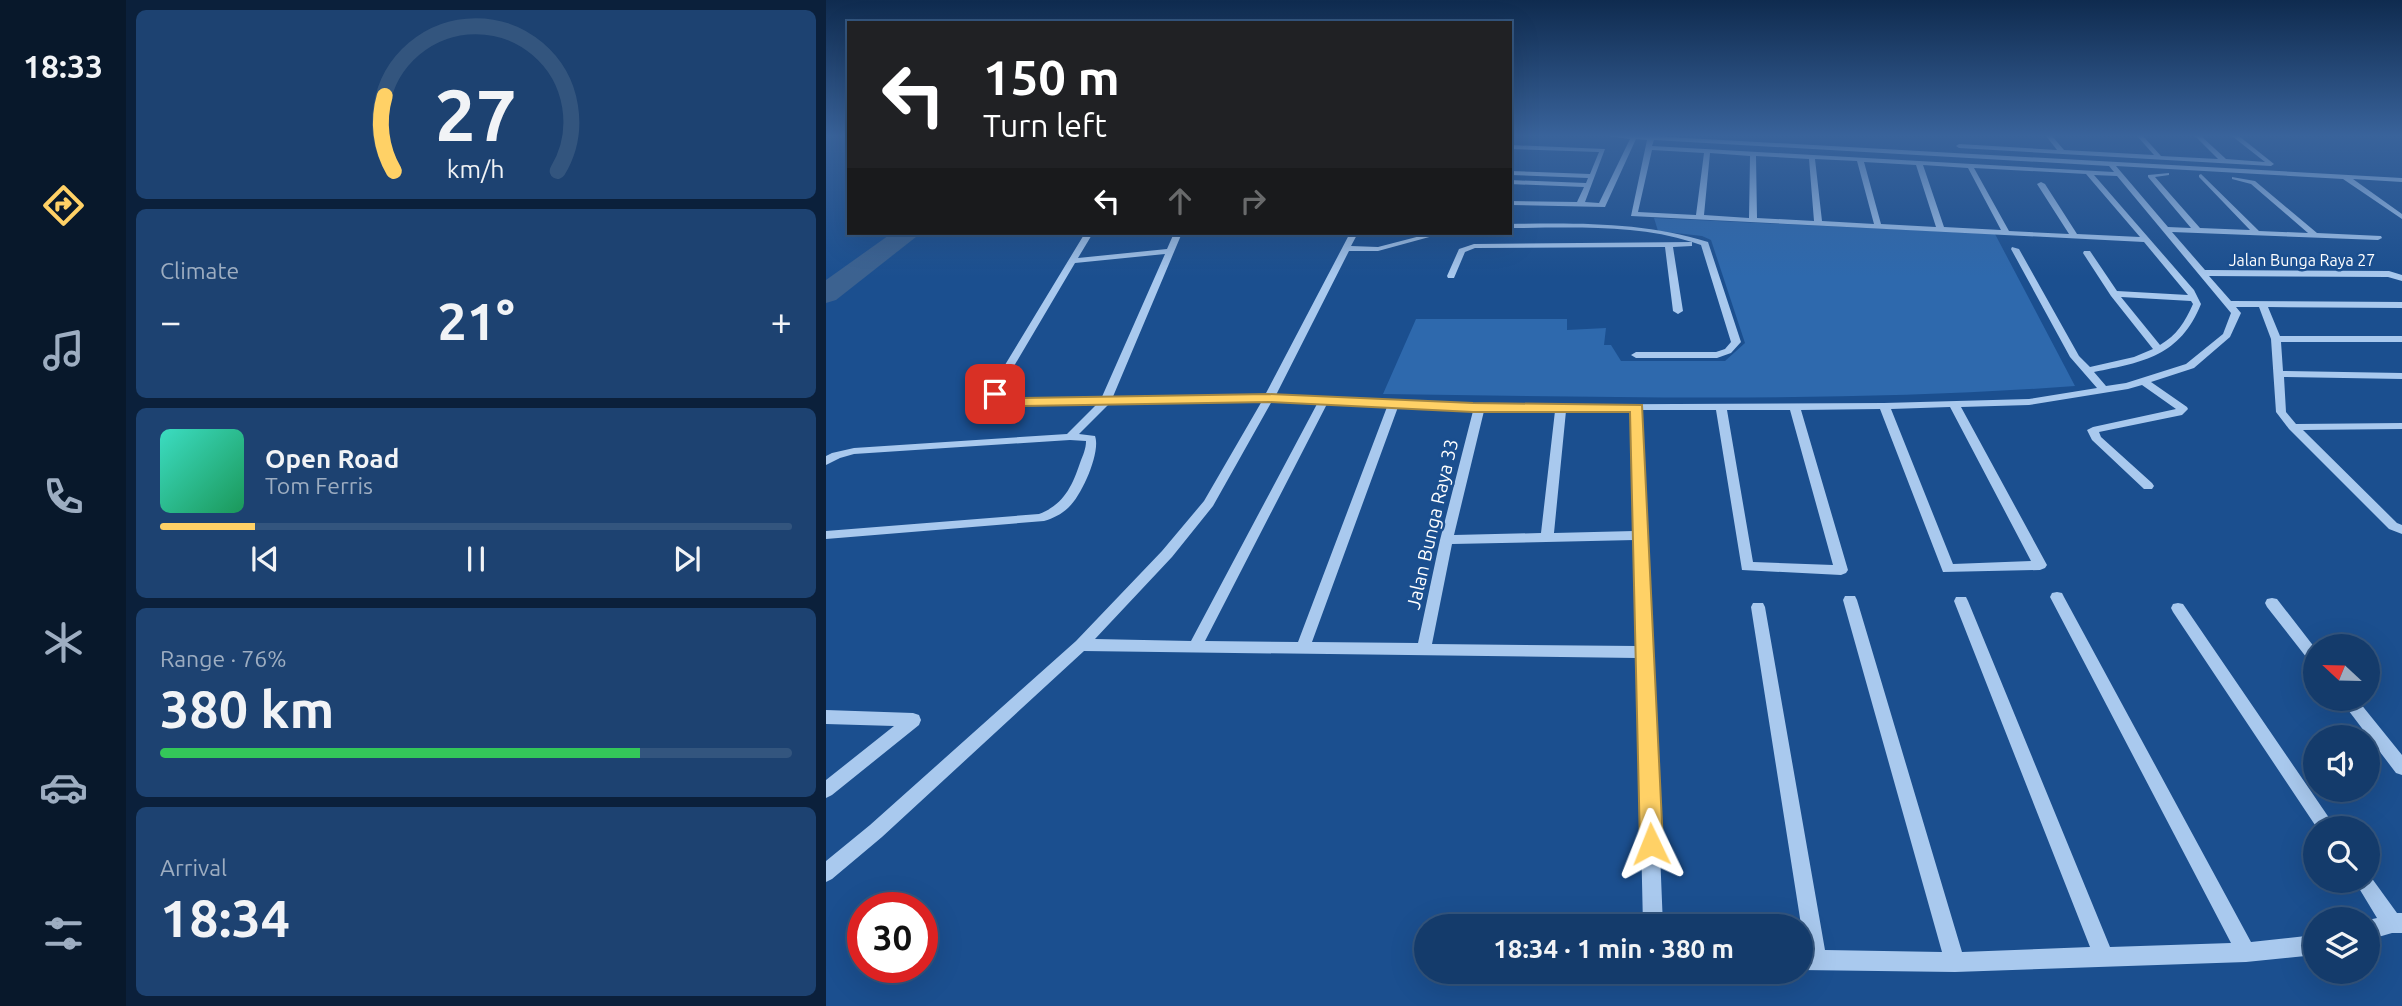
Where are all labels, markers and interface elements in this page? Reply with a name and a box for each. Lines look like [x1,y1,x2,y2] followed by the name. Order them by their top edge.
[23,48,103,84] text: 18:33
[868,49,959,140] icon: left
[983,49,1120,104] text: 150 m
[435,73,517,155] text: 27
[983,107,1107,143] text: Turn left
[447,154,505,182] text: km/h
[39,181,88,230] icon: directions
[1088,182,1126,220] icon: left
[1161,182,1199,220] icon: ahead
[1234,182,1272,220] icon: right
[2229,251,2375,269] street label: Jalan Bunga Raya 27
[160,258,239,283] text: Climate
[437,292,515,350] text: 21°
[160,300,181,342] text: −
[771,300,792,342] text: +
[39,326,88,375] icon: music
[965,364,1025,424] pin
[976,375,1014,413] icon: arrive
[1402,437,1462,611] street label: Jalan Bunga Raya 33
[265,444,399,473] text: Open Road
[39,472,88,521] icon: phone
[265,473,373,498] text: Tom Ferris
[246,540,284,578] icon: previous
[457,540,495,578] icon: pause
[668,540,706,578] icon: next
[39,618,88,667] icon: climate
[2303,634,2380,710] north arrow
[2303,634,2380,984] map controls
[160,646,287,671] text: Range · 76%
[160,680,334,738] text: 380 km
[2303,725,2380,802] button: sound
[39,763,88,812] icon: car
[1614,807,1688,881] position arrow
[2303,816,2380,893] button: search
[160,855,227,880] text: Arrival
[160,889,290,947] text: 18:34
[847,892,938,983] speed limit sign: 30
[2303,907,2380,984] button: layers
[39,909,88,958] icon: filters
[1493,934,1734,963] text: 18:34 · 1 min · 380 m

